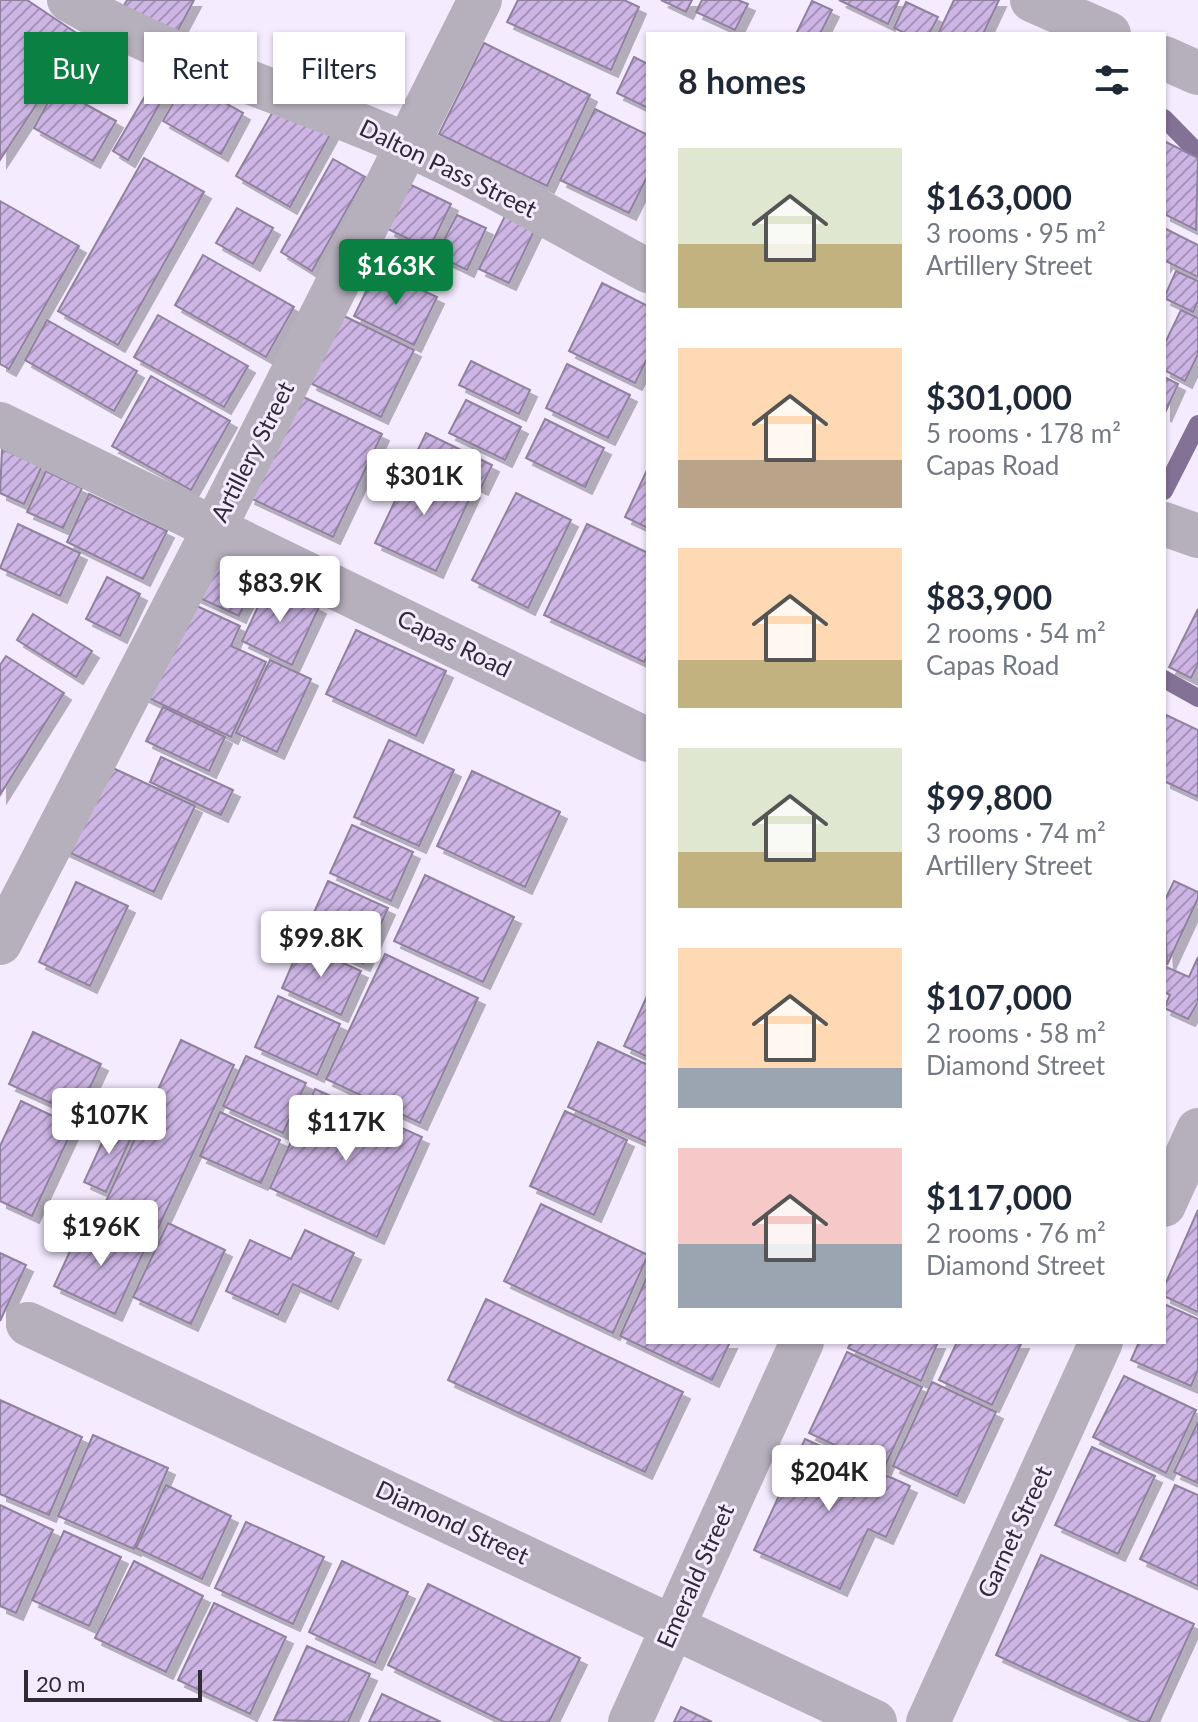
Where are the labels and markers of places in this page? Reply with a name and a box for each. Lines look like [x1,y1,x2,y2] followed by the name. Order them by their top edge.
[340,239,452,307] pin: $163K
[368,449,480,517] pin: $301K
[215,556,345,624] pin: $83.9K
[256,911,386,979] pin: $99.8K
[53,1088,165,1156] pin: $107K
[290,1095,402,1163] pin: $117K
[45,1200,157,1268] pin: $196K
[773,1445,885,1513] pin: $204K

